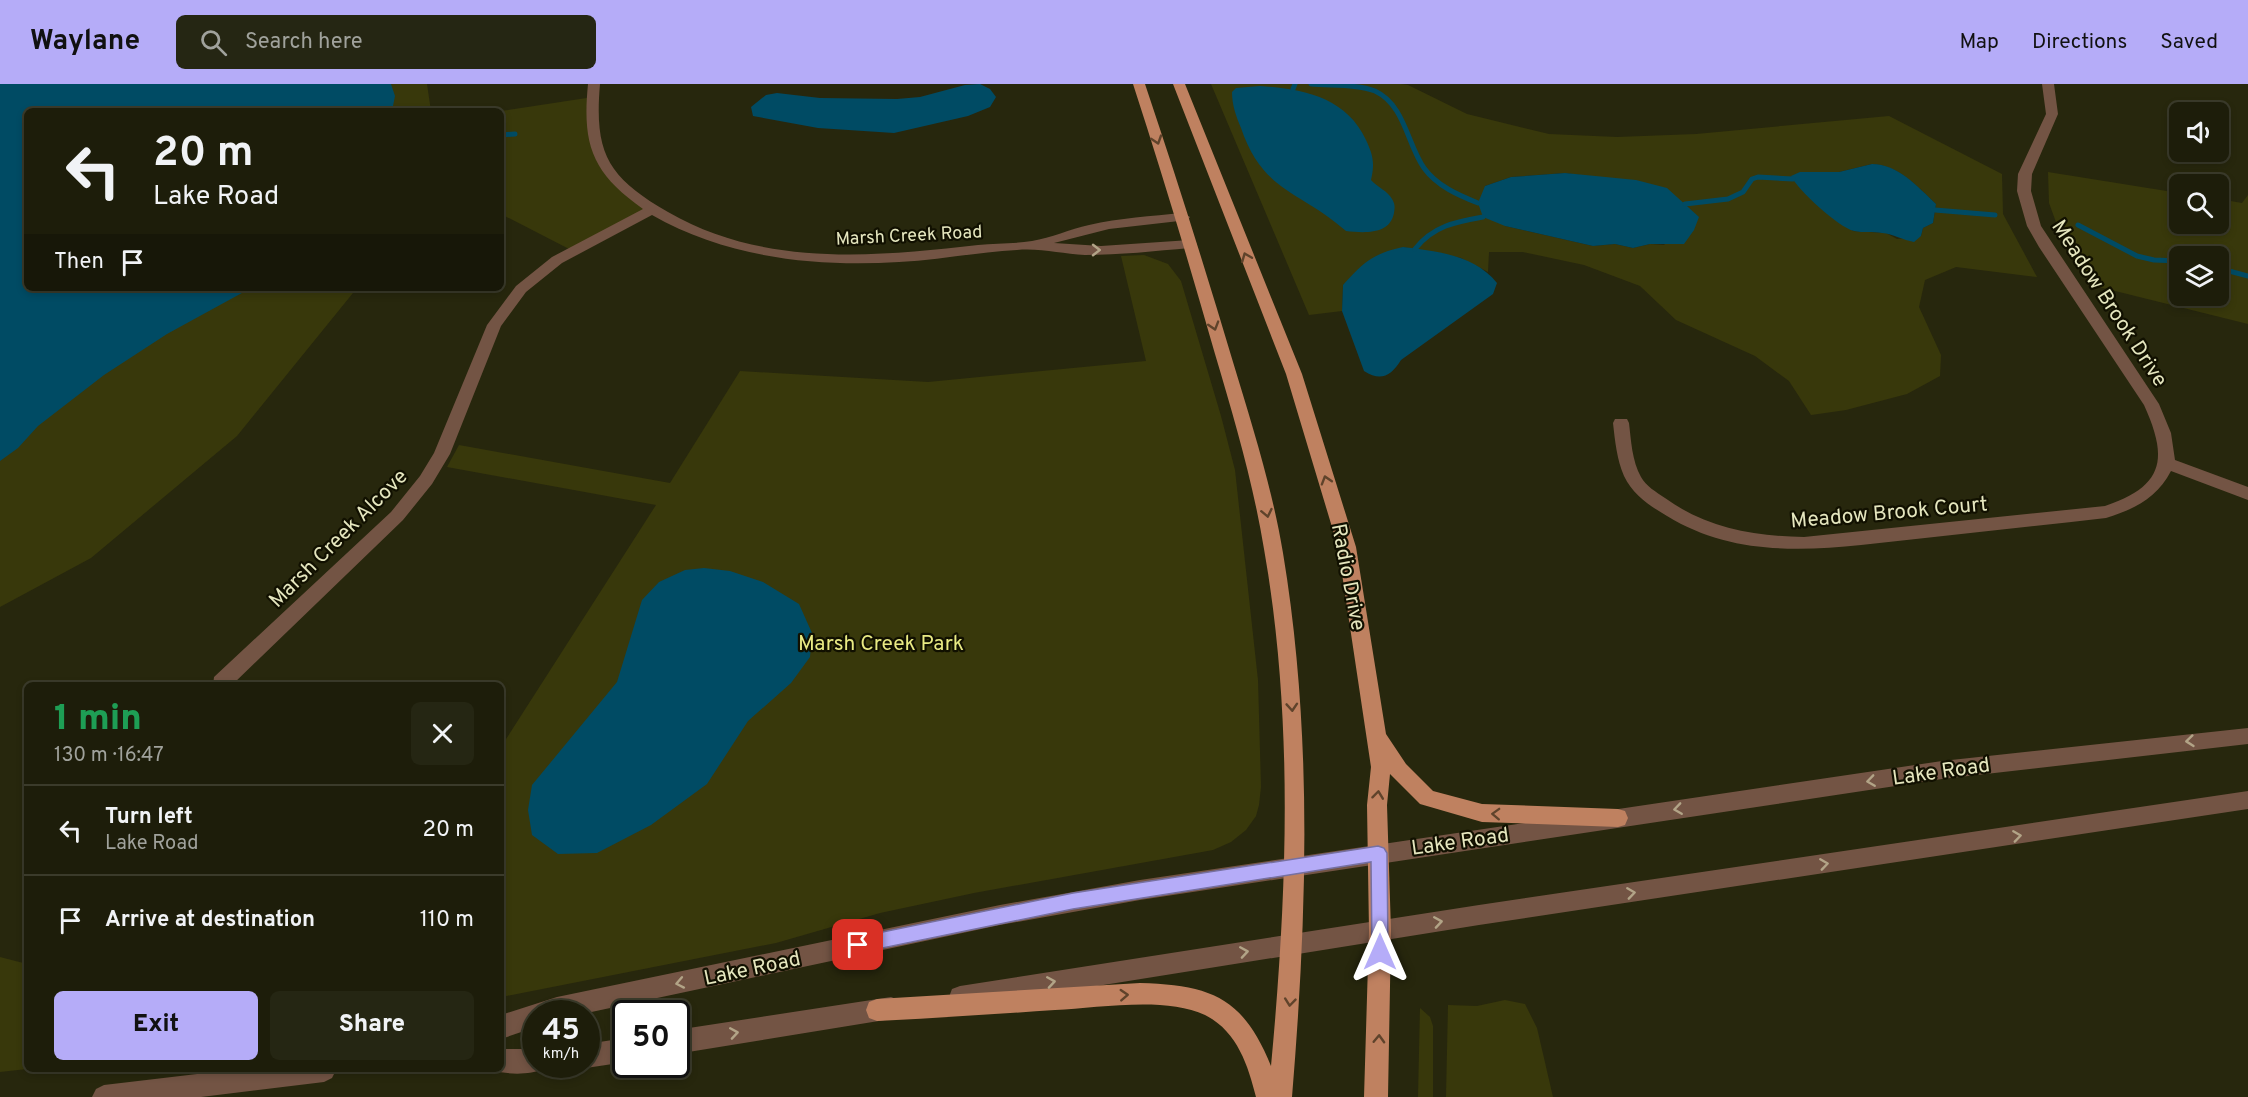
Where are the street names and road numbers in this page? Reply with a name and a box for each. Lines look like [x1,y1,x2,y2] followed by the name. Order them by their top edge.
[2045,215,2173,392] street label: Meadow Brook Drive
[835,221,983,252] street label: Marsh Creek Road
[264,464,414,614] street label: Marsh Creek Alcove
[1789,491,1989,536] street label: Meadow Brook Court
[1324,521,1371,633] street label: Radio Drive
[1891,752,1992,793] street label: Lake Road
[1410,822,1511,863] street label: Lake Road
[701,946,803,993] street label: Lake Road

